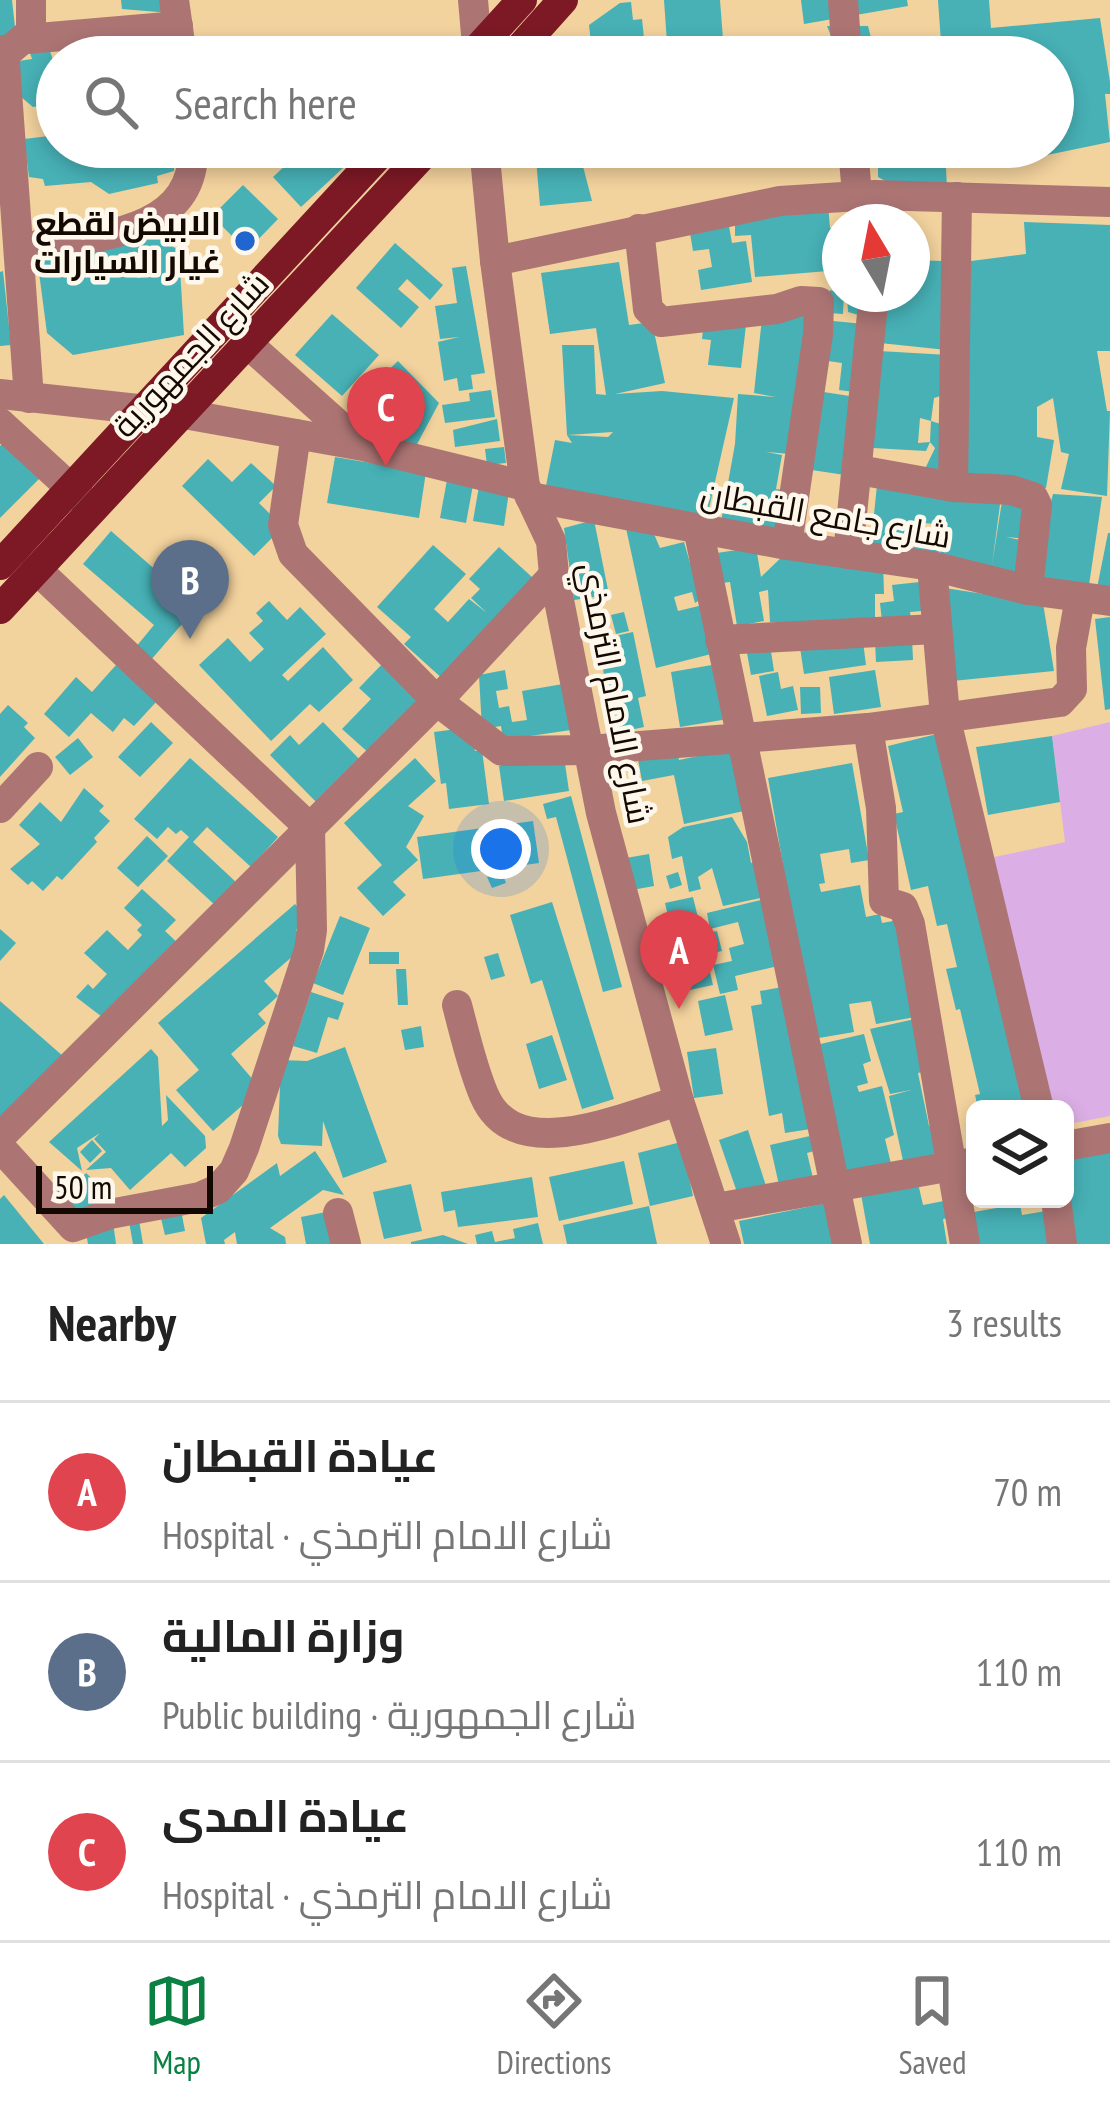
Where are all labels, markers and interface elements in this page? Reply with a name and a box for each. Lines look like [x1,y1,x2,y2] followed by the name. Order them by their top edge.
[36,36,1074,168] search box
[78,69,144,135] icon: search
[174,73,357,131] text: Search here
[34,201,221,282] place label: الابيض لقطع غيار السيارات
[822,204,930,312] north arrow
[232,228,258,254] marker: الابيض لقطع غيار السيارات
[102,262,279,447] street label: شارع الجمهورية
[347,367,425,466] pin: C
[697,471,954,559] street label: شارع جامع القبطان
[151,540,229,639] pin: B
[565,559,662,828] street label: شارع الامام الترمذي
[471,819,531,879] your location
[640,910,718,1009] pin: A
[966,1100,1074,1208] map controls
[966,1100,1074,1208] button: layers
[36,1160,213,1213] scale bar
[54,1165,112,1208] text: 50 m
[48,1289,176,1355] text: Nearby
[946,1297,1062,1348] text: 3 results
[162,1426,438,1484] text: عيادة القبطان
[77,1466,97,1517] text: A
[993,1466,1062,1517] text: 70 m
[162,1509,613,1560] text: Hospital · شارع الامام الترمذي
[162,1606,405,1664] text: وزارة المالية
[77,1646,97,1697] text: B
[976,1646,1062,1697] text: 110 m
[162,1689,636,1740] text: Public building · شارع الجمهورية
[162,1786,409,1844] text: عيادة المدى
[78,1826,96,1877] text: C
[976,1826,1062,1877] text: 110 m
[162,1869,613,1920] text: Hospital · شارع الامام الترمذي
[144,1968,210,2083] tab: Map
[497,1968,611,2083] tab: Directions
[898,1968,966,2083] tab: Saved

